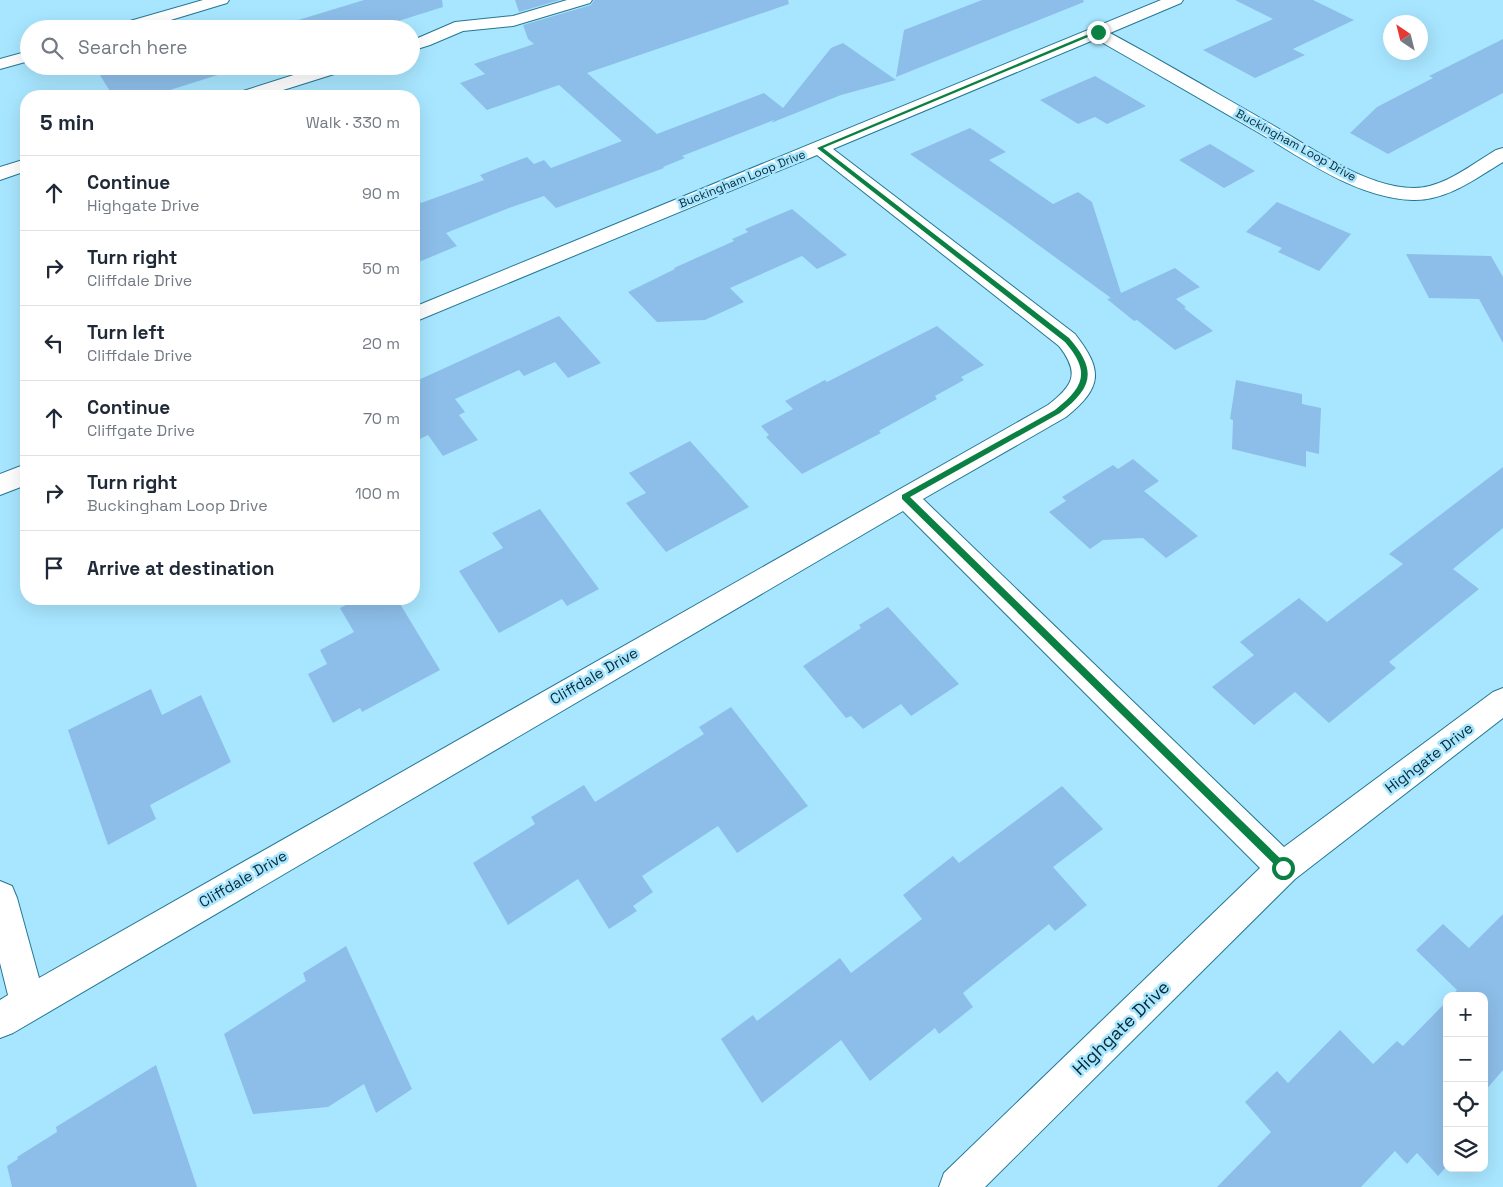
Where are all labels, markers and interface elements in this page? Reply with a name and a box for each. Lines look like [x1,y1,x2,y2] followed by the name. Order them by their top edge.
[1383,15,1428,60] north arrow
[20,20,420,75] search box
[1087,21,1110,44] route end
[38,34,66,62] icon: search
[78,35,188,60] text: Search here
[1233,105,1359,185] street label: Buckingham Loop Drive
[40,109,94,136] text: 5 min
[306,112,400,133] text: Walk · 330 m
[676,146,808,212] street label: Buckingham Loop Drive
[87,170,170,195] text: Continue
[40,179,68,207] icon: ahead
[362,183,400,204] text: 90 m
[87,195,199,216] text: Highgate Drive
[87,245,177,270] text: Turn right
[40,254,68,282] icon: right
[362,258,400,279] text: 50 m
[87,270,192,291] text: Cliffdale Drive
[87,320,165,345] text: Turn left
[40,329,68,357] icon: left
[362,333,400,354] text: 20 m
[87,345,192,366] text: Cliffdale Drive
[87,395,170,420] text: Continue
[40,404,68,432] icon: ahead
[363,408,400,429] text: 70 m
[87,420,195,441] text: Cliffgate Drive
[87,470,177,495] text: Turn right
[40,479,68,507] icon: right
[355,483,400,504] text: 100 m
[87,495,268,516] text: Buckingham Loop Drive
[40,554,68,582] icon: arrive
[87,556,275,581] text: Arrive at destination
[546,643,641,708] street label: Cliffdale Drive
[1381,718,1477,797] street label: Highgate Drive
[195,846,290,911] street label: Cliffdale Drive
[1272,857,1295,880] route start
[1067,975,1174,1080] street label: Highgate Drive
[1443,992,1488,1172] map controls
[1443,992,1488,1037] button: +
[1443,1037,1488,1082] button: −
[1443,1082,1488,1127] button: locate
[1443,1127,1488,1172] button: layers

